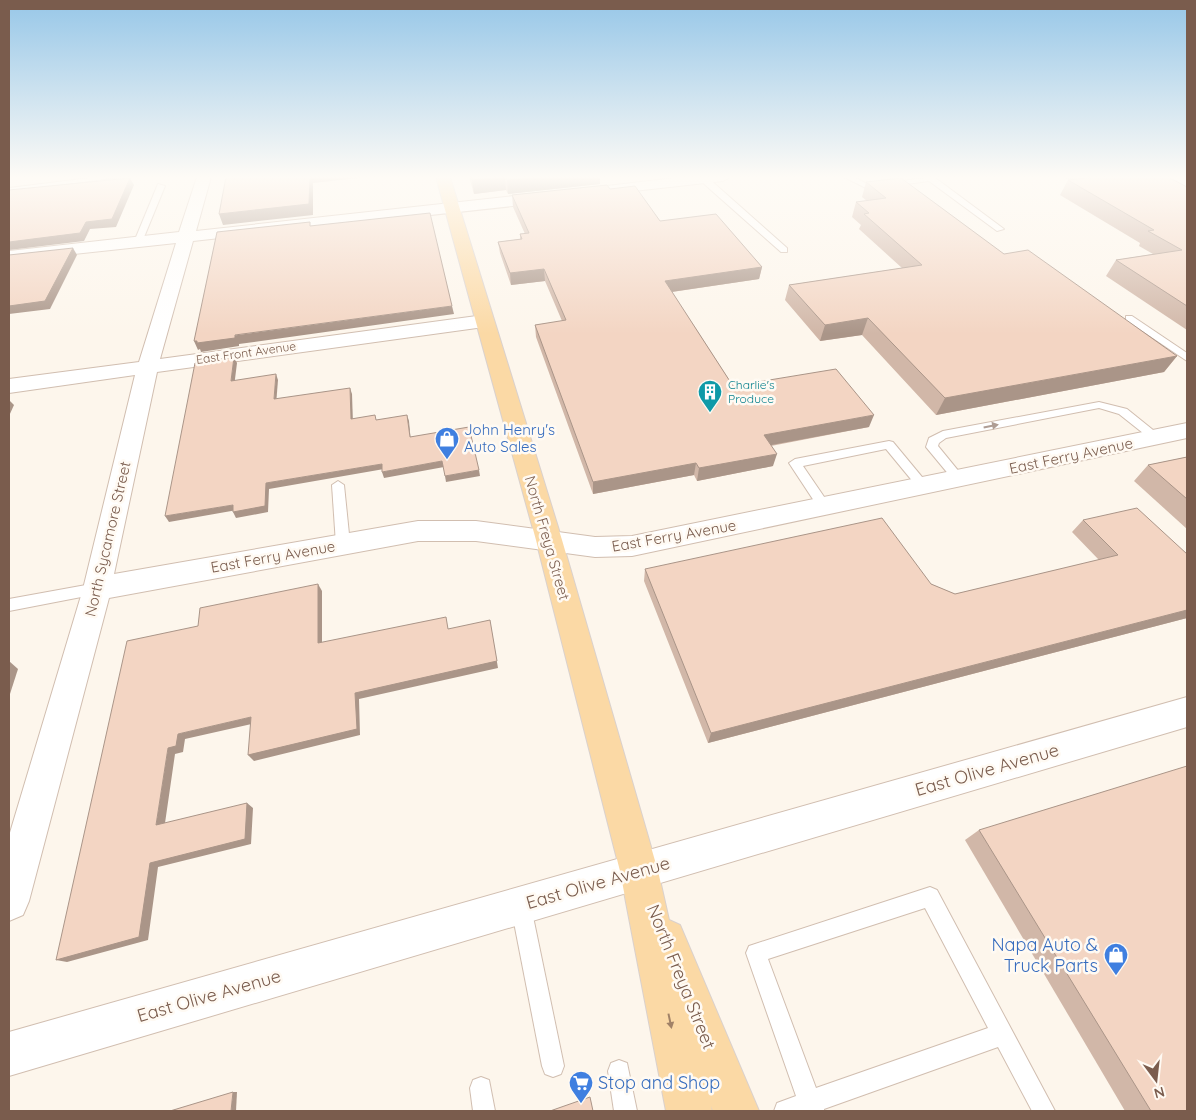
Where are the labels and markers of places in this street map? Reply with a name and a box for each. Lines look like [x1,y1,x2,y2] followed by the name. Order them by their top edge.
[728,377,775,406] place label: Charlie's Produce
[697,379,723,413] building icon: Charlie's Produce
[464,420,555,456] place label: John Henry's Auto Sales
[434,426,460,460] shop icon: John Henry's Auto Sales
[992,933,1098,977] place label: Napa Auto & Truck Parts
[1103,942,1129,976] shop icon: Napa Auto & Truck Parts
[568,1070,594,1104] supermarket icon: Stop and Shop
[598,1071,720,1094] place label: Stop and Shop

